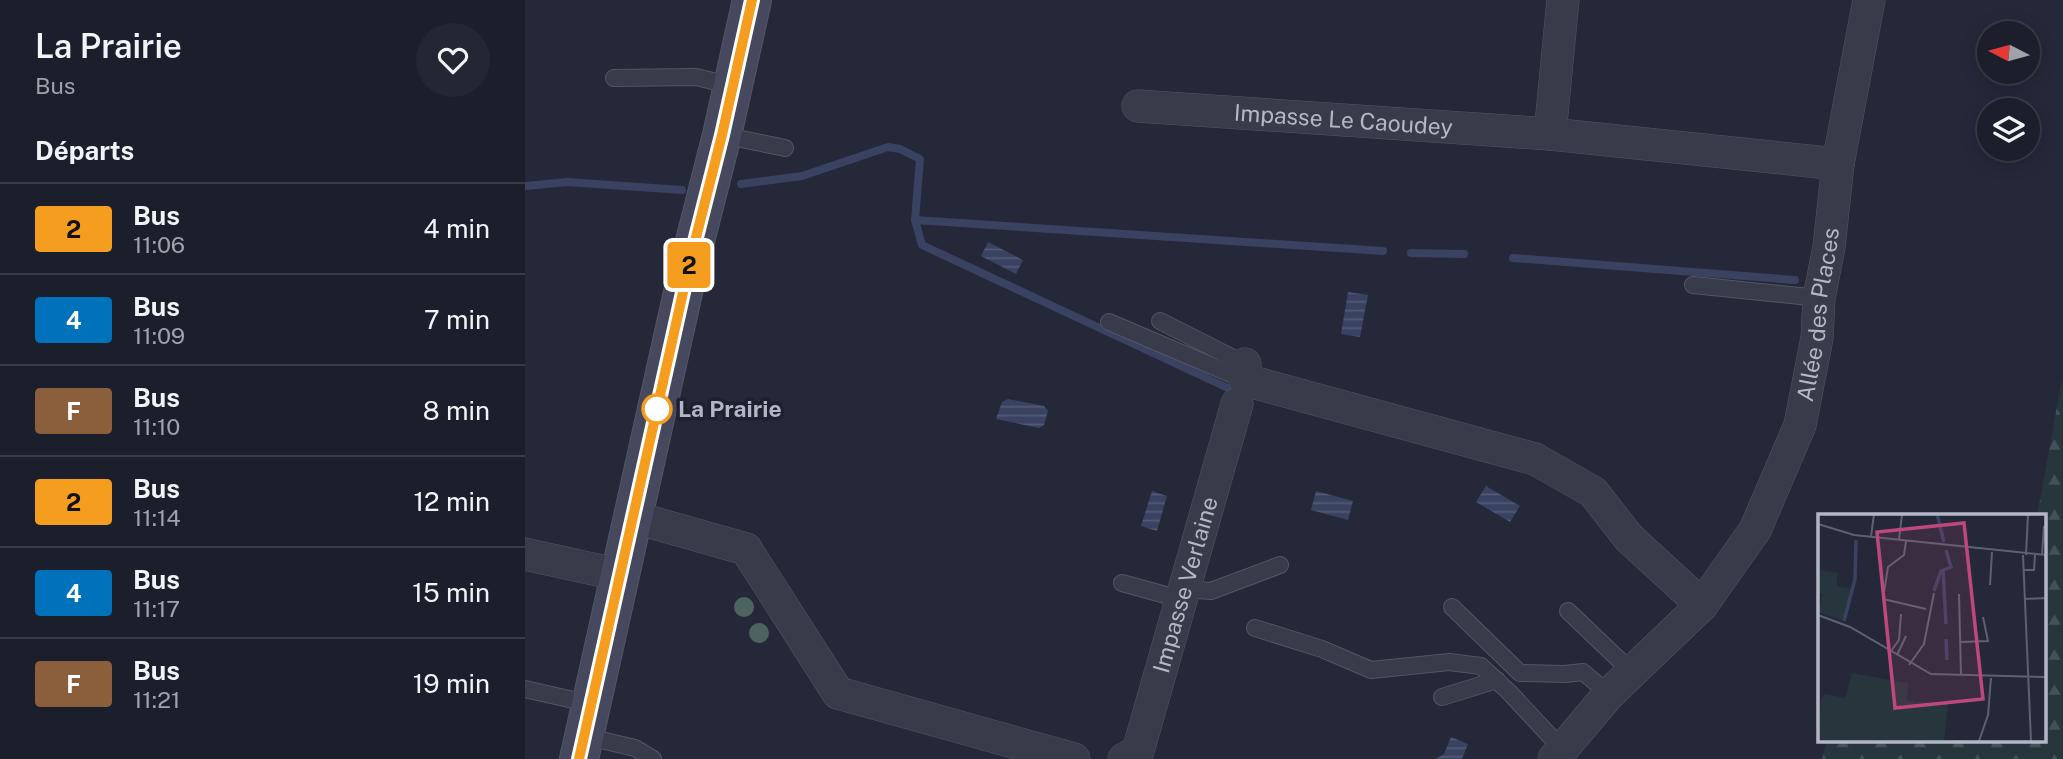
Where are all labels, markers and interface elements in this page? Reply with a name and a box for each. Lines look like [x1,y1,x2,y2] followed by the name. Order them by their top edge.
[1977,21,2041,84] north arrow
[1977,21,2040,161] map controls
[416,23,490,97] button: heart
[35,27,182,65] text: La Prairie
[35,72,75,99] text: Bus
[1977,98,2040,161] button: layers
[1233,99,1454,140] street label: Impasse Le Caoudey
[35,135,134,166] text: Départs
[133,200,180,231] text: Bus
[423,213,490,244] text: 4 min
[66,215,81,243] text: 2
[1791,226,1844,404] street label: Allée des Places
[133,231,185,258] text: 11:06
[666,242,712,288] line badge: 2
[681,251,697,279] text: 2
[133,291,180,322] text: Bus
[424,304,490,335] text: 7 min
[66,306,81,334] text: 4
[133,322,185,349] text: 11:09
[133,382,180,413] text: Bus
[642,394,672,424] marker: La Prairie
[423,395,490,426] text: 8 min
[678,395,782,422] place label: La Prairie
[66,397,81,425] text: F
[133,413,180,440] text: 11:10
[133,473,180,504] text: Bus
[414,486,490,517] text: 12 min
[66,488,81,516] text: 2
[1147,493,1223,676] street label: Impasse Verlaine
[133,504,181,531] text: 11:14
[1818,514,2045,742] inset map
[133,564,180,595] text: Bus
[412,577,490,608] text: 15 min
[66,579,81,607] text: 4
[133,595,180,622] text: 11:17
[133,655,180,686] text: Bus
[413,668,490,699] text: 19 min
[66,670,81,698] text: F
[133,686,180,713] text: 11:21

